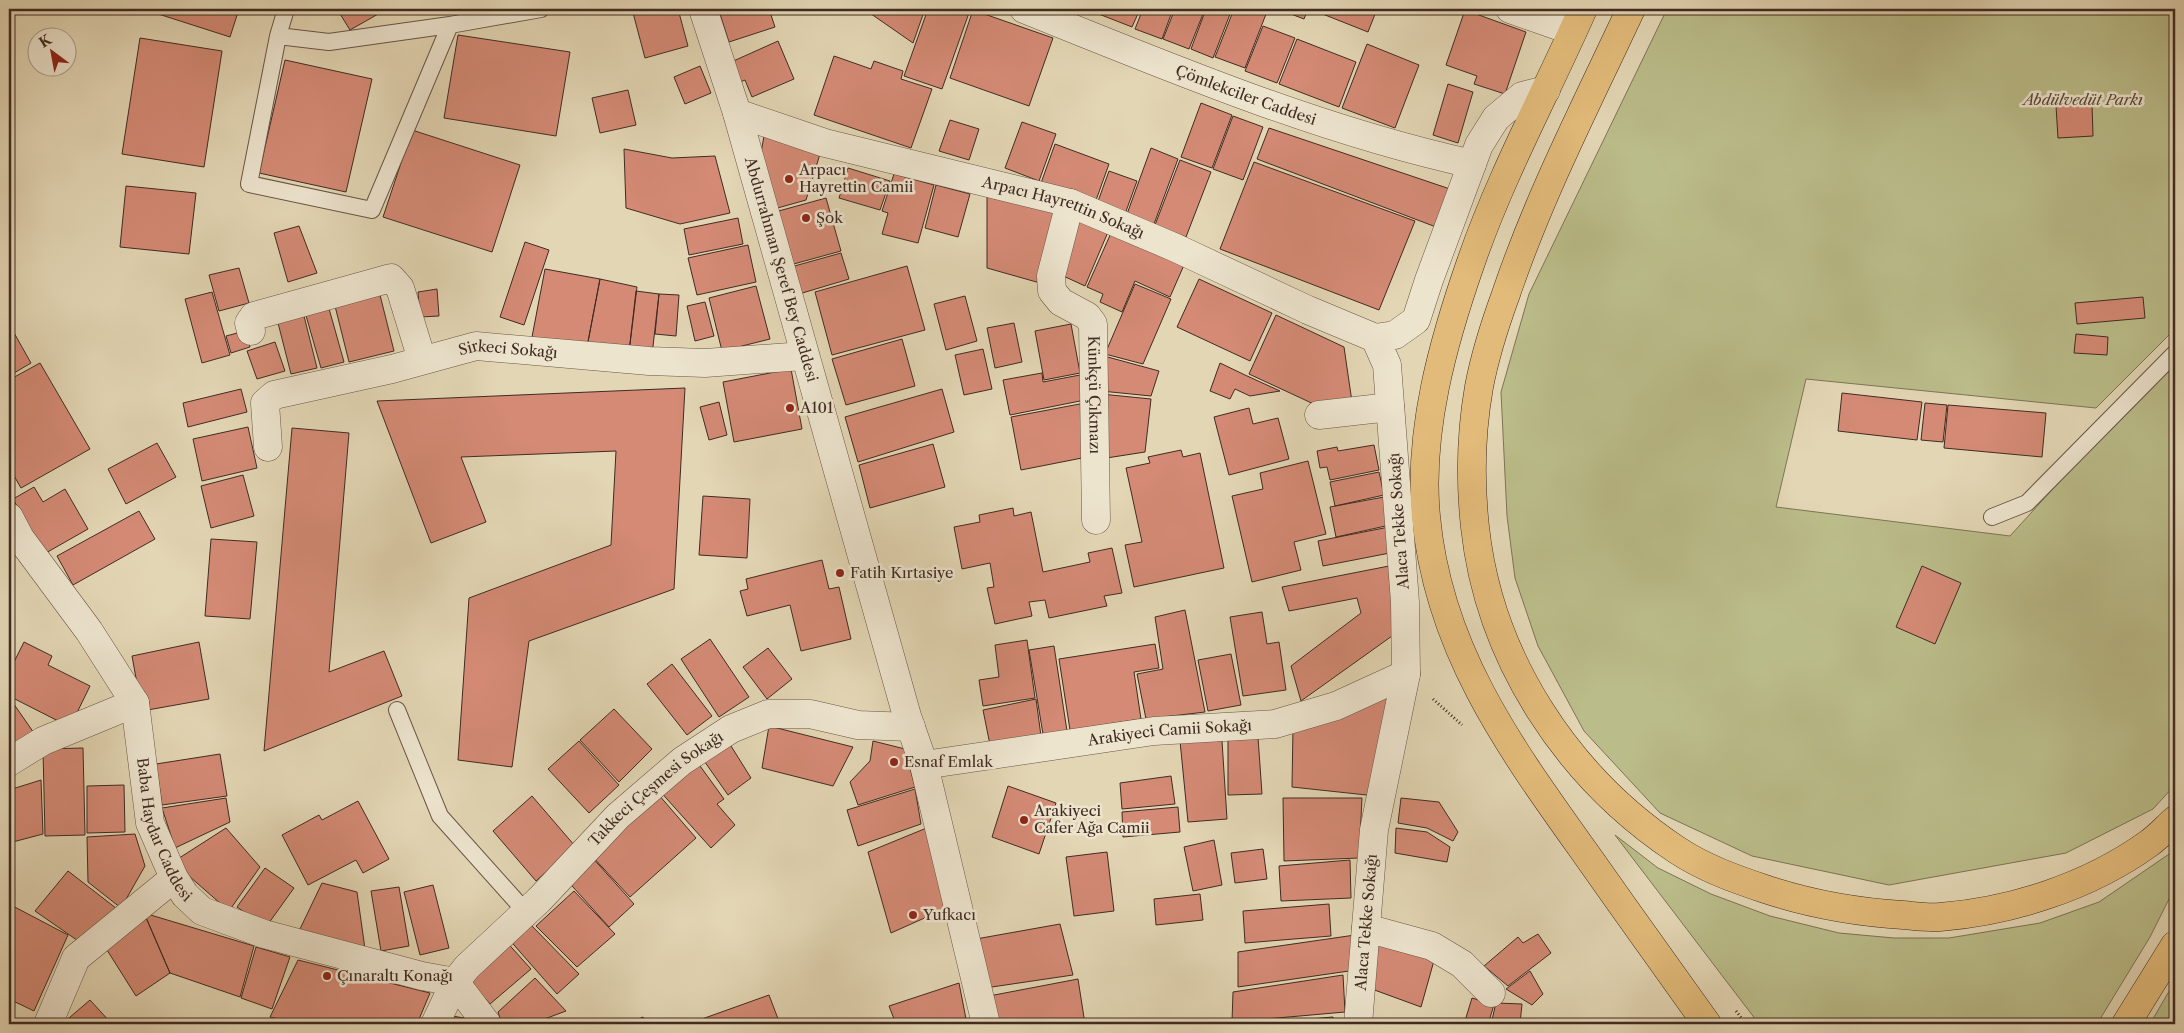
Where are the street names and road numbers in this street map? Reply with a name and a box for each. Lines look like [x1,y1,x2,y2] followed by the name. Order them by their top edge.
[1173,60,1319,129] street label: Çömlekciler Caddesi
[741,154,822,384] street label: Abdurrahman Şeref Bey Caddesi
[979,172,1148,243] street label: Arpacı Hayrettin Sokağı
[456,336,559,362] street label: Sirkeci Sokağı
[1084,336,1105,454] street label: Künkçü Çıkmazı
[1384,452,1413,591] street label: Alaca Tekke Sokağı
[1085,715,1253,750] street label: Arakiyeci Camii Sokağı
[584,727,727,850] street label: Takkeci Çeşmesi Sokağı
[133,756,196,906] street label: Baba Haydar Caddesi
[1351,853,1381,992] street label: Alaca Tekke Sokağı

